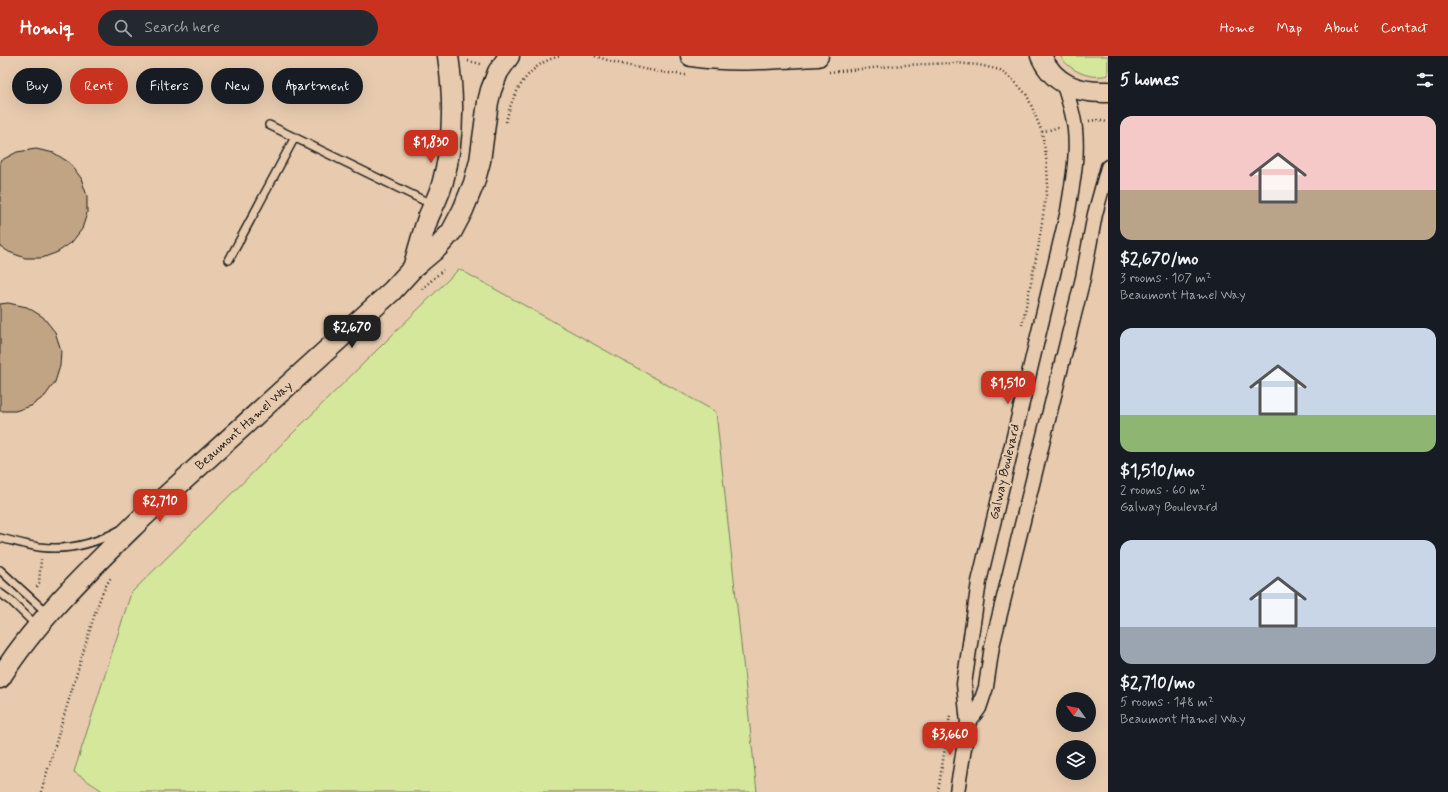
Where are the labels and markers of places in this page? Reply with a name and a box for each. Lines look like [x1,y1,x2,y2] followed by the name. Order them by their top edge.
[398,130,464,164] pin: $1,830
[319,315,385,349] pin: $2,670
[975,371,1041,405] pin: $1,510
[127,489,193,523] pin: $2,710
[917,722,983,756] pin: $3,660

